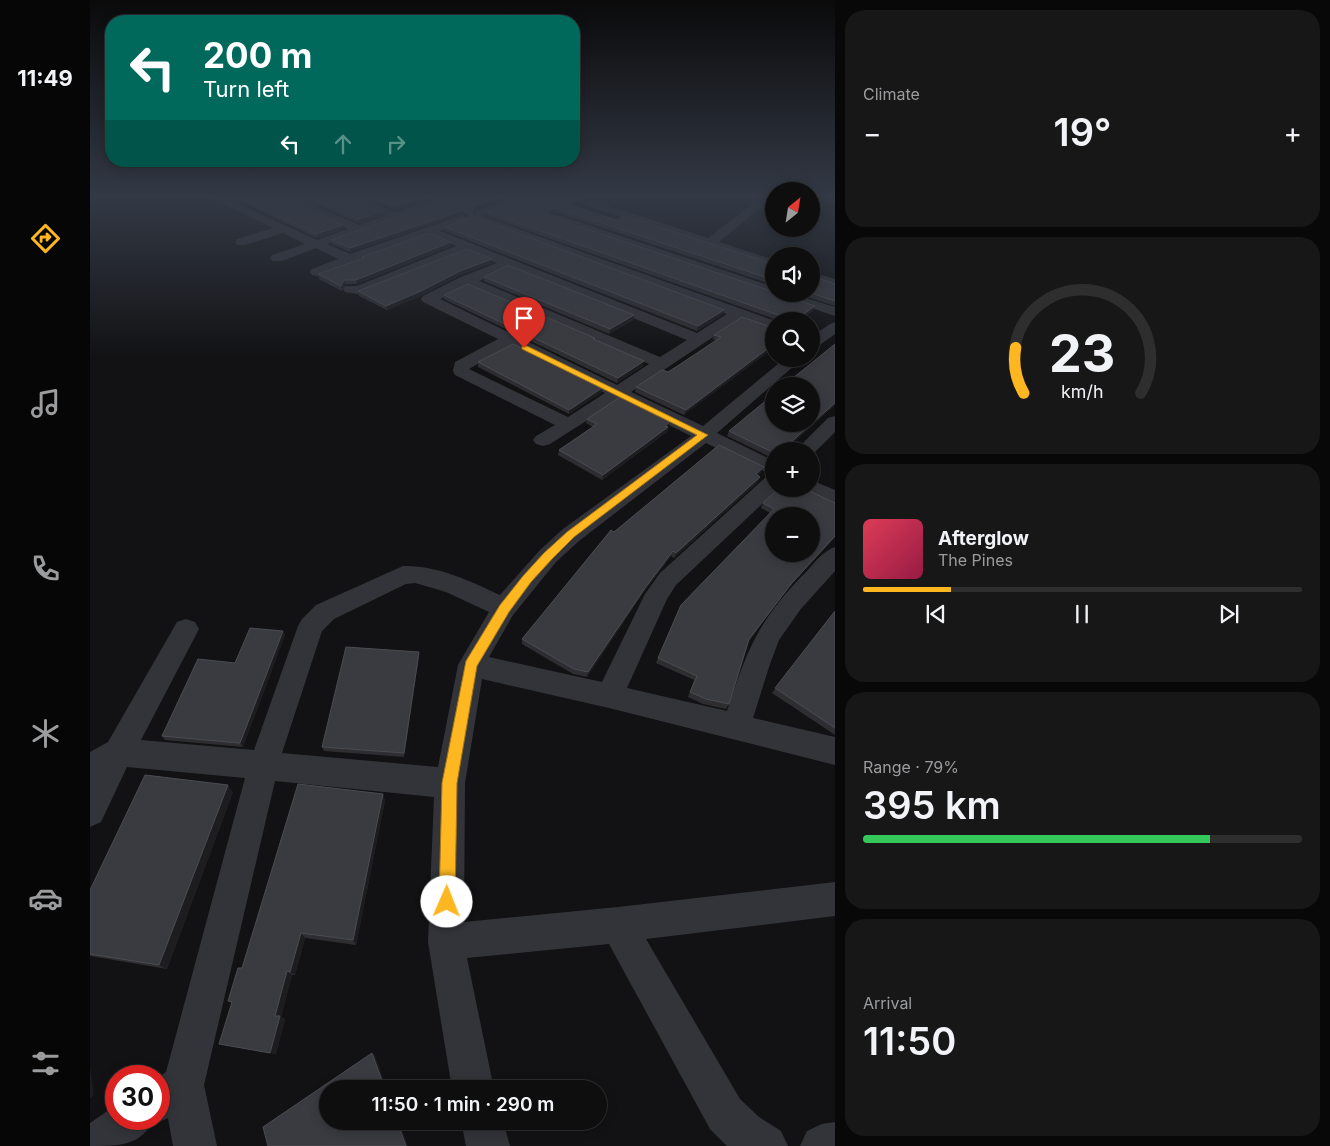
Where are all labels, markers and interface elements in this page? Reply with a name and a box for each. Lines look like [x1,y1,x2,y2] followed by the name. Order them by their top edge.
[203,34,312,76] text: 200 m
[120,35,185,100] icon: left
[17,65,73,91] text: 11:49
[203,76,289,102] text: Turn left
[863,84,920,104] text: Climate
[1054,109,1111,155] text: 19°
[863,116,882,150] text: −
[1283,116,1302,150] text: +
[276,130,304,158] icon: left
[329,130,357,158] icon: ahead
[382,130,410,158] icon: right
[765,182,820,238] north arrow
[765,182,820,562] map controls
[28,221,63,256] icon: directions
[765,247,820,302] button: sound
[503,297,545,348] pin
[510,304,538,332] icon: arrive
[765,312,820,367] button: search
[1049,322,1116,385] text: 23
[765,377,820,432] button: layers
[1061,381,1104,402] text: km/h
[28,386,63,421] icon: music
[765,442,820,497] button: +
[765,507,820,562] button: −
[938,527,1029,550] text: Afterglow
[938,550,1013,570] text: The Pines
[28,551,63,586] icon: phone
[922,600,950,628] icon: previous
[1068,600,1096,628] icon: pause
[1215,600,1243,628] icon: next
[28,716,63,751] icon: climate
[863,757,959,777] text: Range · 79%
[863,782,1001,828] text: 395 km
[420,875,472,927] position arrow
[28,881,63,916] icon: car
[863,993,912,1013] text: Arrival
[863,1018,956,1064] text: 11:50
[28,1046,63,1081] icon: filters
[105,1065,170,1130] speed limit sign: 30
[372,1093,554,1116] text: 11:50 · 1 min · 290 m

